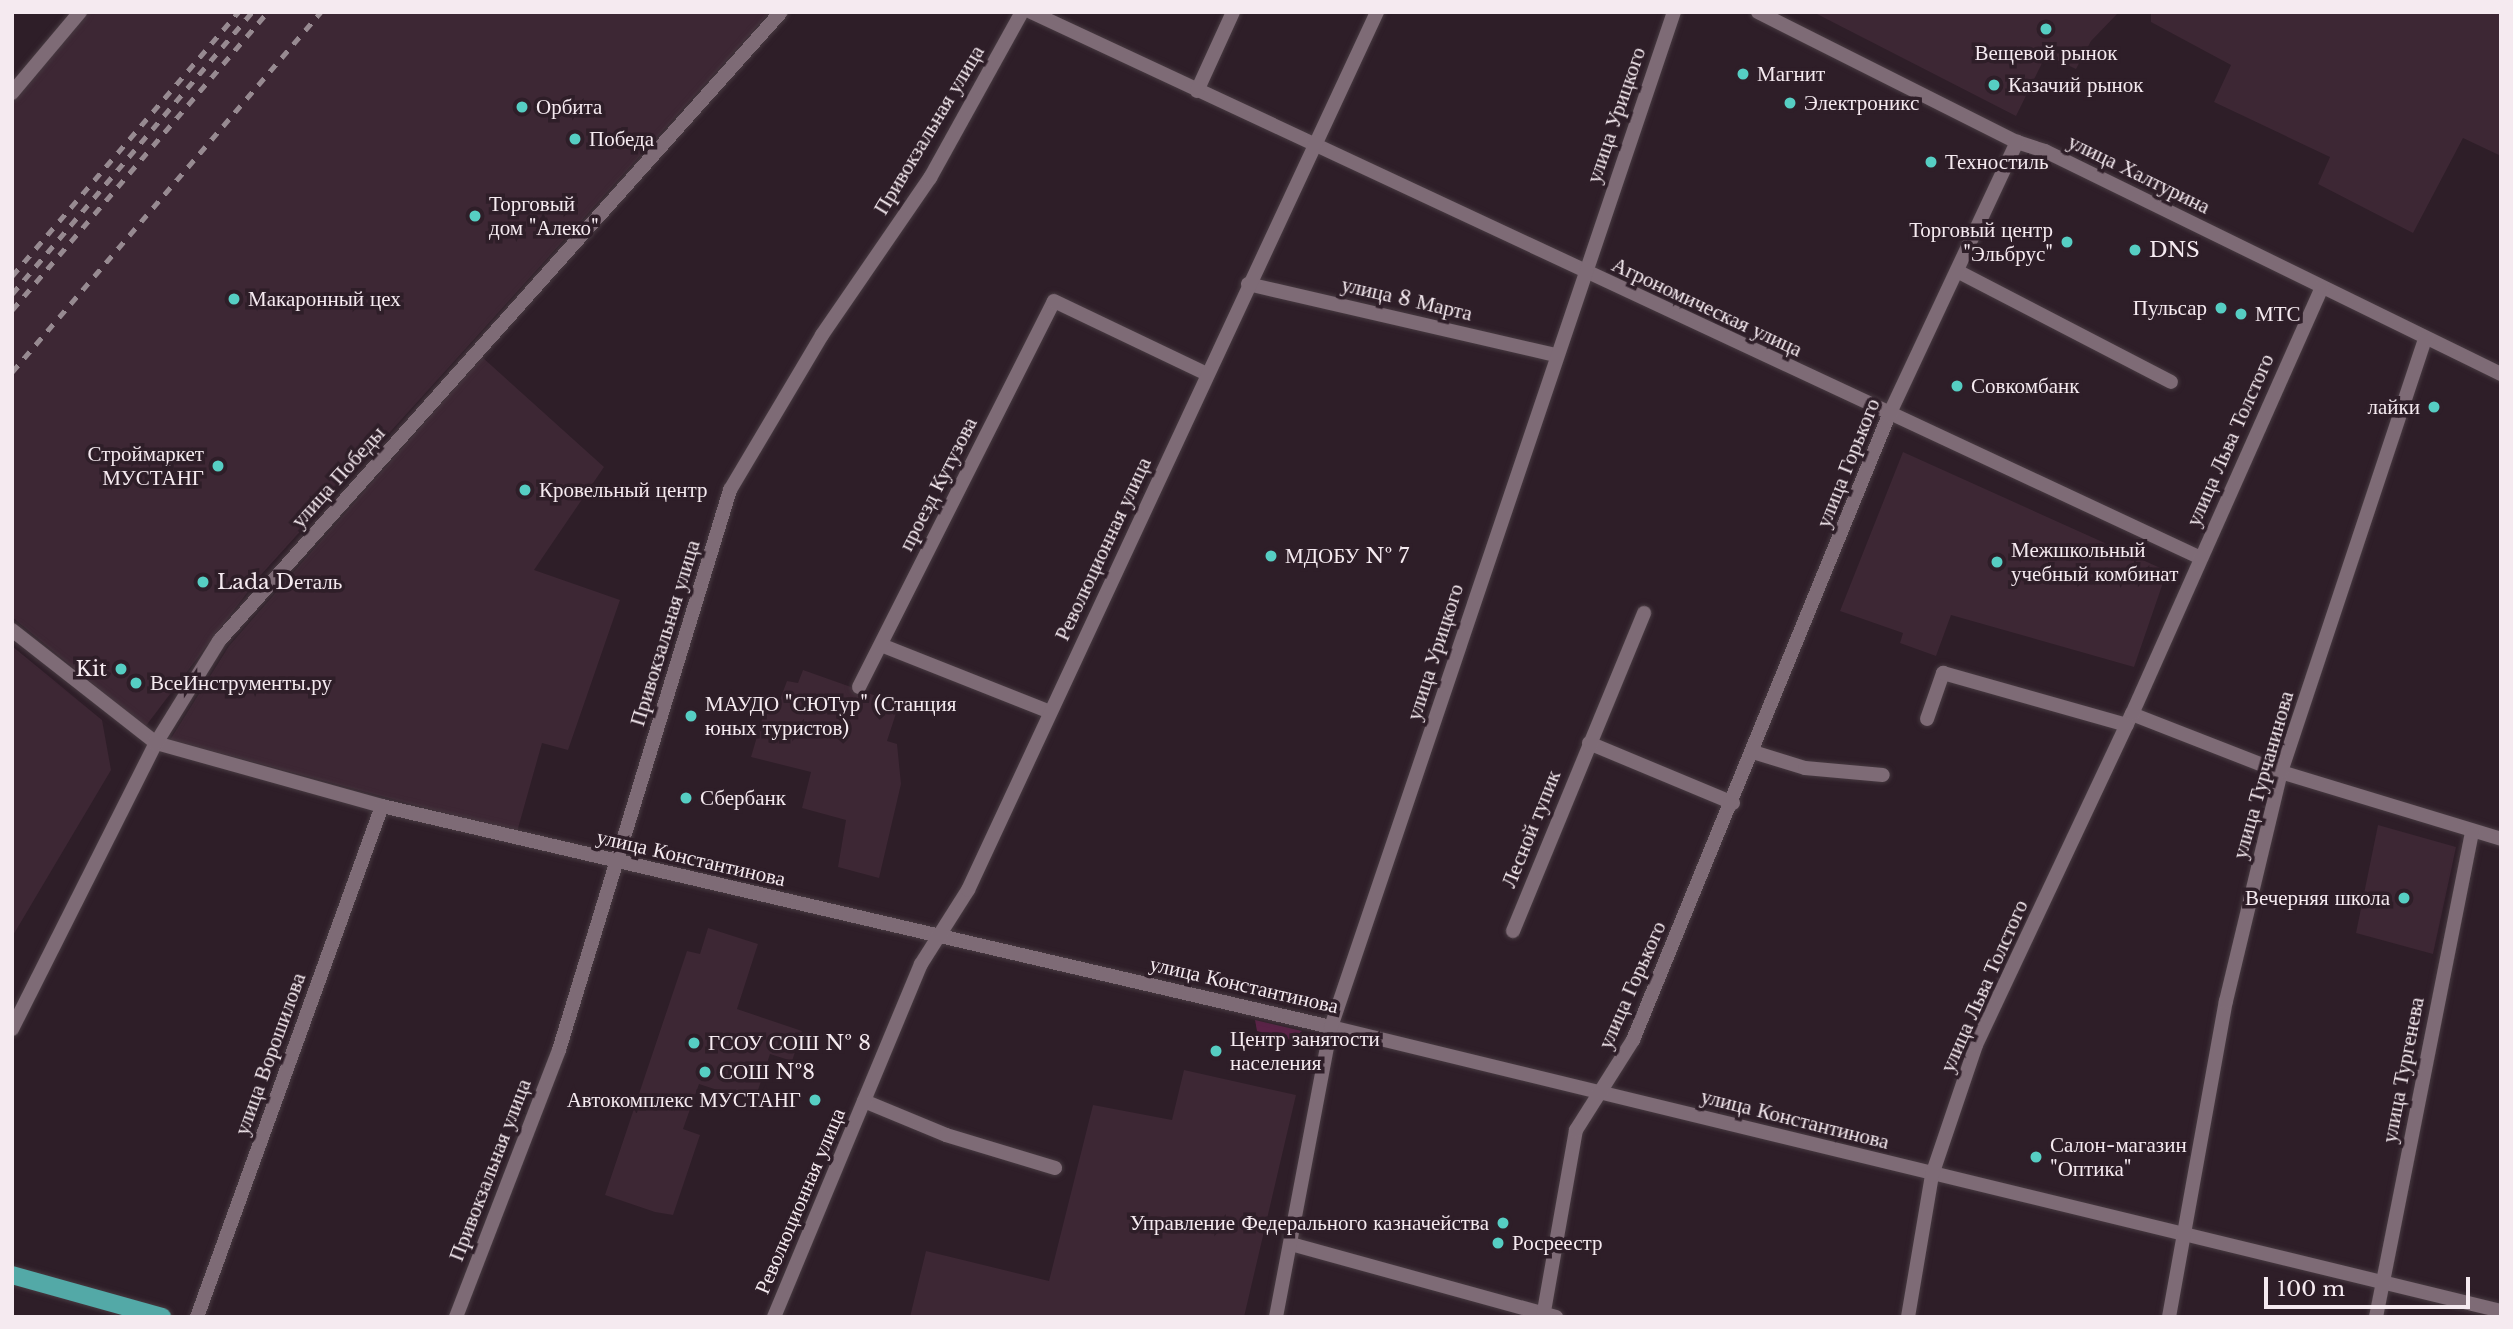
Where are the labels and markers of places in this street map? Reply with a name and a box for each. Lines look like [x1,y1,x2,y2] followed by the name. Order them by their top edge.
[2038,21,2054,37] marker: Вещевой рынок
[1975,40,2117,66] place label: Вещевой рынок
[1757,61,1825,87] place label: Магнит
[1735,66,1751,82] marker: Магнит
[2008,72,2143,98] place label: Казачий рынок
[1986,77,2002,93] marker: Казачий рынок
[1804,90,1919,116] place label: Электроникс
[536,94,602,120] place label: Орбита
[1782,95,1798,111] marker: Электроникс
[514,99,530,115] marker: Орбита
[589,126,654,152] place label: Победа
[567,131,583,147] marker: Победа
[1945,149,2049,175] place label: Техностиль
[1923,154,1939,170] marker: Техностиль
[489,191,599,241] place label: Торговый дом "Алеко"
[467,208,483,224] marker: Торговый дом "Алеко"
[1909,217,2053,267] place label: Торговый центр "Эльбрус"
[2059,234,2075,250] marker: Торговый центр "Эльбрус"
[2149,237,2200,263] place label: DNS
[2127,242,2143,258] marker: DNS
[248,286,401,312] place label: Макаронный цех
[226,291,242,307] marker: Макаронный цех
[2133,295,2207,321] place label: Пульсар
[2213,300,2229,316] marker: Пульсар
[2255,301,2301,327] place label: МТС
[2233,306,2249,322] marker: МТС
[1971,373,2079,399] place label: Совкомбанк
[1949,378,1965,394] marker: Совкомбанк
[2368,394,2420,420] place label: лайки
[2426,399,2442,415] marker: лайки
[87,441,204,491] place label: Строймаркет МУСТАНГ
[210,458,226,474] marker: Строймаркет МУСТАНГ
[539,477,708,503] place label: Кровельный центр
[517,482,533,498] marker: Кровельный центр
[2011,537,2178,587] place label: Межшкольный учебный комбинат
[1285,543,1409,569] place label: МДОБУ № 7
[1263,548,1279,564] marker: МДОБУ № 7
[1989,554,2005,570] marker: Межшкольный учебный комбинат
[217,569,343,595] place label: Lada Dеталь
[195,574,211,590] marker: Lada Dеталь
[76,656,107,682] place label: Kit
[113,661,129,677] marker: Kit
[150,670,332,696] place label: ВсеИнструменты.ру
[128,675,144,691] marker: ВсеИнструменты.ру
[705,691,957,741] place label: МАУДО "СЮТур" (Станция юных туристов)
[683,708,699,724] marker: МАУДО "СЮТур" (Станция юных туристов)
[700,785,786,811] place label: Сбербанк
[678,790,694,806] marker: Сбербанк
[2245,885,2390,911] place label: Вечерняя школа
[2396,890,2412,906] marker: Вечерняя школа
[1230,1026,1380,1076] place label: Центр занятости населения
[708,1030,871,1056] place label: ГСОУ СОШ № 8
[686,1035,702,1051] marker: ГСОУ СОШ № 8
[1208,1043,1224,1059] marker: Центр занятости населения
[719,1059,815,1085] place label: СОШ №8
[697,1064,713,1080] marker: СОШ №8
[567,1087,801,1113] place label: Автокомплекс МУСТАНГ
[807,1092,823,1108] marker: Автокомплекс МУСТАНГ
[2050,1132,2187,1182] place label: Салон-магазин "Оптика"
[2028,1149,2044,1165] marker: Салон-магазин "Оптика"
[1130,1210,1489,1236] place label: Управление Федерального казначейства
[1495,1215,1511,1231] marker: Управление Федерального казначейства
[1512,1230,1602,1256] place label: Росреестр
[1490,1235,1506,1251] marker: Росреестр

